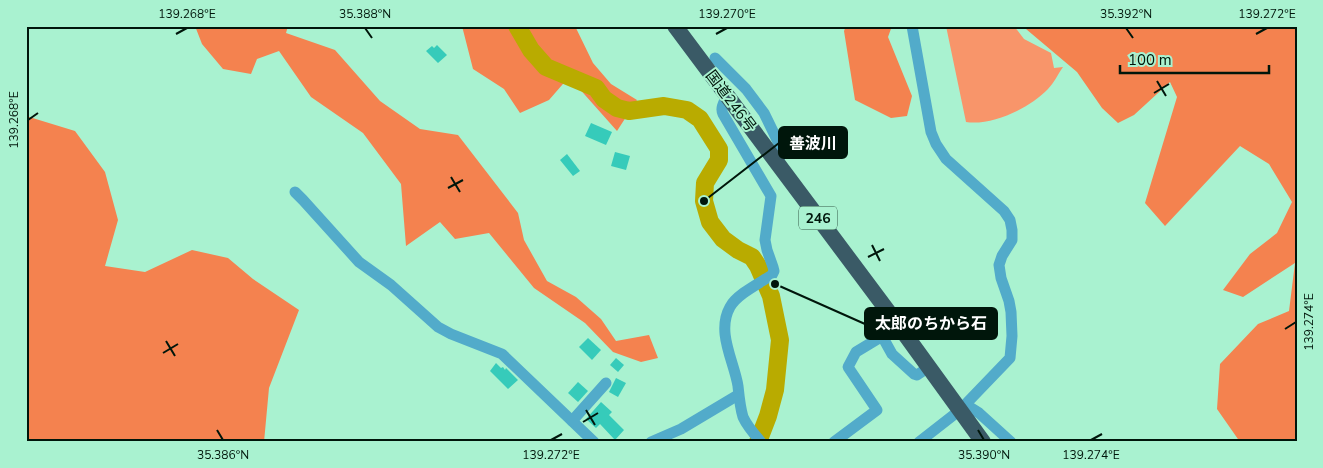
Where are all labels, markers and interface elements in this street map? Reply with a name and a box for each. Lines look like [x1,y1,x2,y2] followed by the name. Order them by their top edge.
[158,6,216,22] text: 139.268°E
[339,6,391,22] text: 35.388°N
[698,6,756,22] text: 139.270°E
[1100,6,1152,22] text: 35.392°N
[1238,6,1296,22] text: 139.272°E
[1120,42,1269,74] scale bar
[1128,50,1172,70] text: 100 m
[701,66,761,136] street label: 国道246号
[6,91,22,149] text: 139.268°E
[779,127,847,158] callout: 善波川
[789,133,837,155] text: 善波川
[799,207,837,230] road number: 246
[1301,293,1317,351] text: 139.274°E
[865,308,997,339] callout: 太郎のちから石
[875,313,987,335] text: 太郎のちから石
[197,447,249,463] text: 35.386°N
[522,447,580,463] text: 139.272°E
[958,447,1010,463] text: 35.390°N
[1062,447,1120,463] text: 139.274°E

